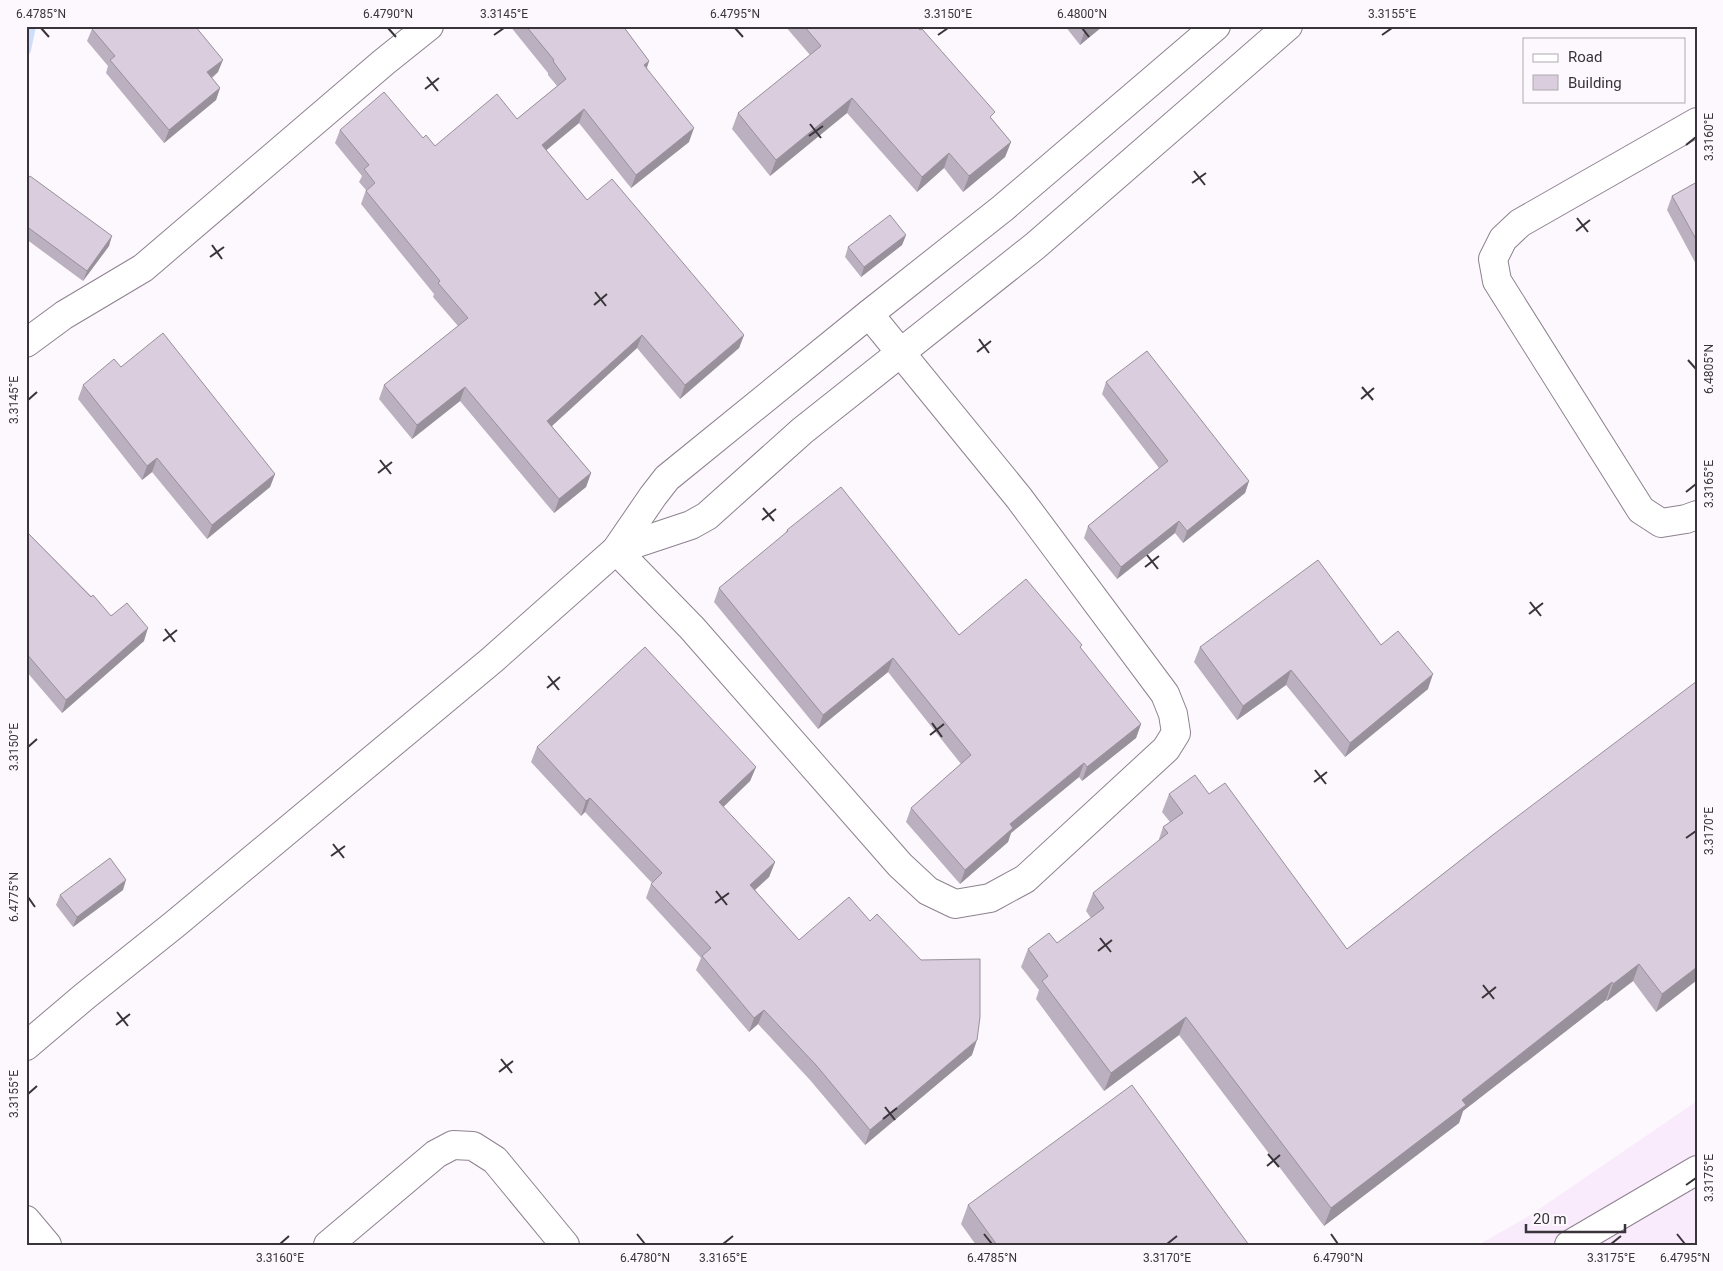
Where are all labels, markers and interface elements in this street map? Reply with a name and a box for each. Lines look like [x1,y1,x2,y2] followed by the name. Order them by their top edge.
[16,7,66,21] text: 6.4785°N
[363,7,413,21] text: 6.4790°N
[480,7,528,21] text: 3.3145°E
[710,7,760,21] text: 6.4795°N
[924,7,972,21] text: 3.3150°E
[1057,7,1107,21] text: 6.4800°N
[1368,7,1416,21] text: 3.3155°E
[1523,38,1686,102] legend
[1568,48,1602,66] text: Road
[1568,74,1622,92] text: Building
[1702,113,1716,161] text: 3.3160°E
[1702,344,1716,394] text: 6.4805°N
[7,376,21,424] text: 3.3145°E
[1702,460,1716,508] text: 3.3165°E
[7,723,21,771] text: 3.3150°E
[1702,807,1716,855] text: 3.3170°E
[7,872,21,922] text: 6.4775°N
[7,1070,21,1118] text: 3.3155°E
[1702,1154,1716,1202] text: 3.3175°E
[1526,1201,1624,1233] scale bar
[1533,1210,1567,1228] text: 20 m
[256,1251,304,1265] text: 3.3160°E
[620,1251,670,1265] text: 6.4780°N
[699,1251,747,1265] text: 3.3165°E
[967,1251,1017,1265] text: 6.4785°N
[1143,1251,1191,1265] text: 3.3170°E
[1313,1251,1363,1265] text: 6.4790°N
[1587,1251,1635,1265] text: 3.3175°E
[1660,1251,1710,1265] text: 6.4795°N

